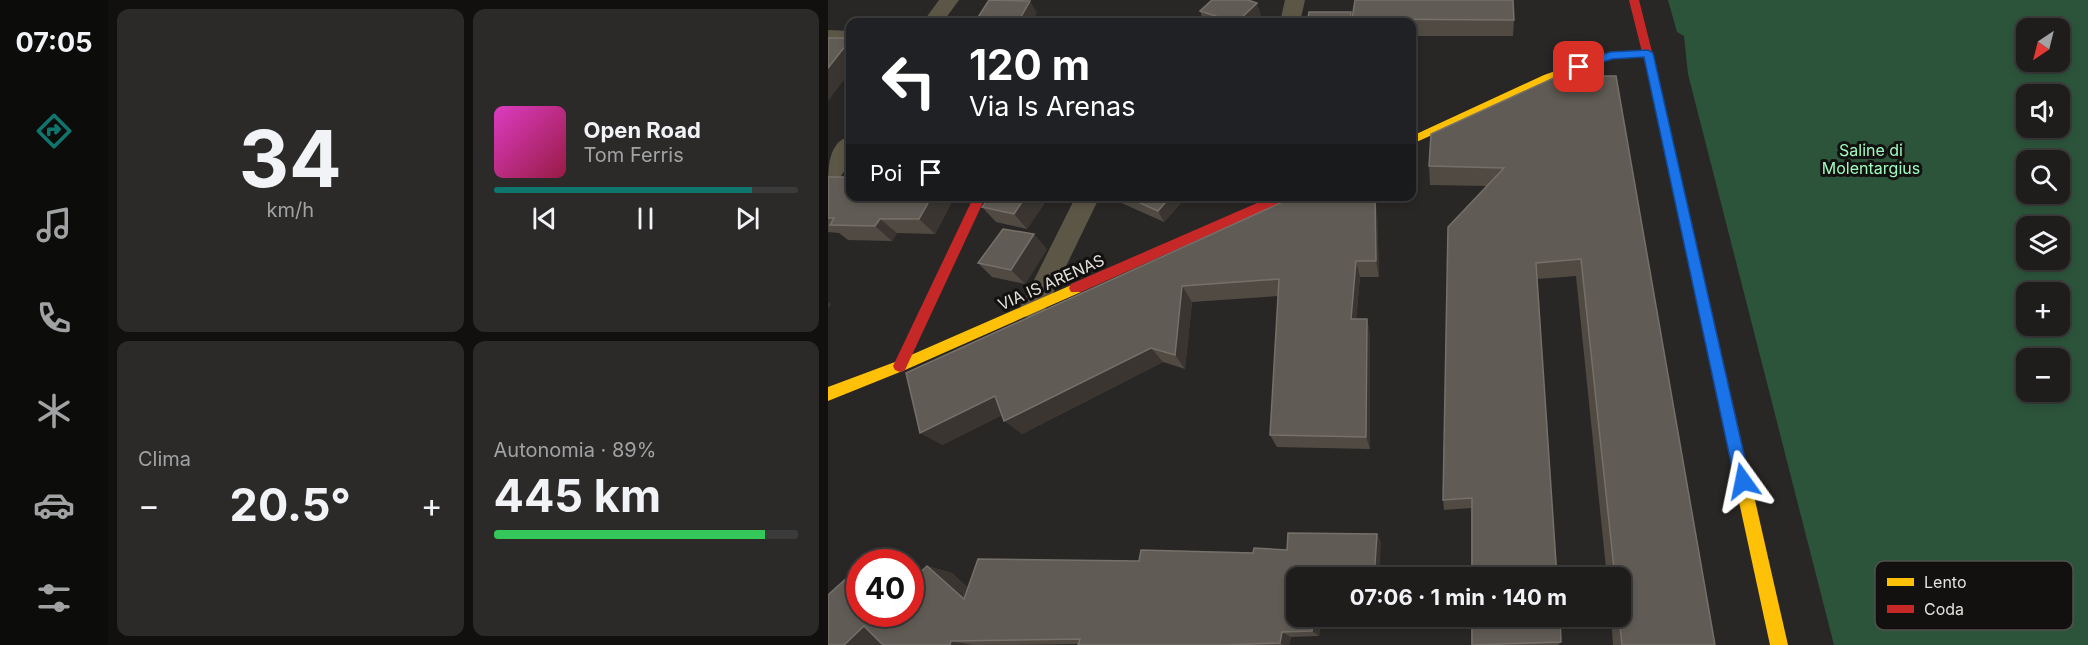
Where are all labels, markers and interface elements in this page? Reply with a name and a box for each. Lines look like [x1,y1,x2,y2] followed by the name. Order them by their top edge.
[2016,18,2070,72] north arrow
[2016,18,2070,402] map controls
[16,26,92,59] text: 07:05
[969,39,1090,90] text: 120 m
[1553,41,1604,92] pin
[870,42,948,120] icon: left
[1562,50,1595,83] icon: arrive
[2016,84,2070,138] button: sound
[969,90,1135,123] text: Via Is Arenas
[33,110,75,152] icon: directions
[239,111,342,206] text: 34
[584,117,701,143] text: Open Road
[1822,140,1920,178] park label: Saline di Molentargius
[584,143,684,167] text: Tom Ferris
[2016,150,2070,204] button: search
[914,156,947,189] icon: arrive
[870,160,902,186] text: Poi
[266,198,314,222] text: km/h
[528,202,561,235] icon: previous
[629,202,662,235] icon: pause
[731,202,764,235] icon: next
[33,204,75,246] icon: music
[2016,216,2070,270] button: layers
[995,250,1107,314] street label: VIA IS ARENAS
[2016,282,2070,336] button: +
[33,297,75,339] icon: phone
[2016,348,2070,402] button: −
[33,390,75,432] icon: climate
[494,438,656,462] text: Autonomia · 89%
[138,447,191,471] text: Clima
[1711,449,1775,513] position arrow
[494,468,661,523] text: 445 km
[230,477,351,532] text: 20.5°
[33,484,75,526] icon: car
[138,485,160,525] text: −
[421,485,443,525] text: +
[846,549,924,627] speed limit sign: 40
[1875,561,2073,630] legend
[1924,572,1967,592] text: Lento
[33,577,75,619] icon: filters
[1350,584,1567,610] text: 07:06 · 1 min · 140 m
[1924,599,1964,619] text: Coda

